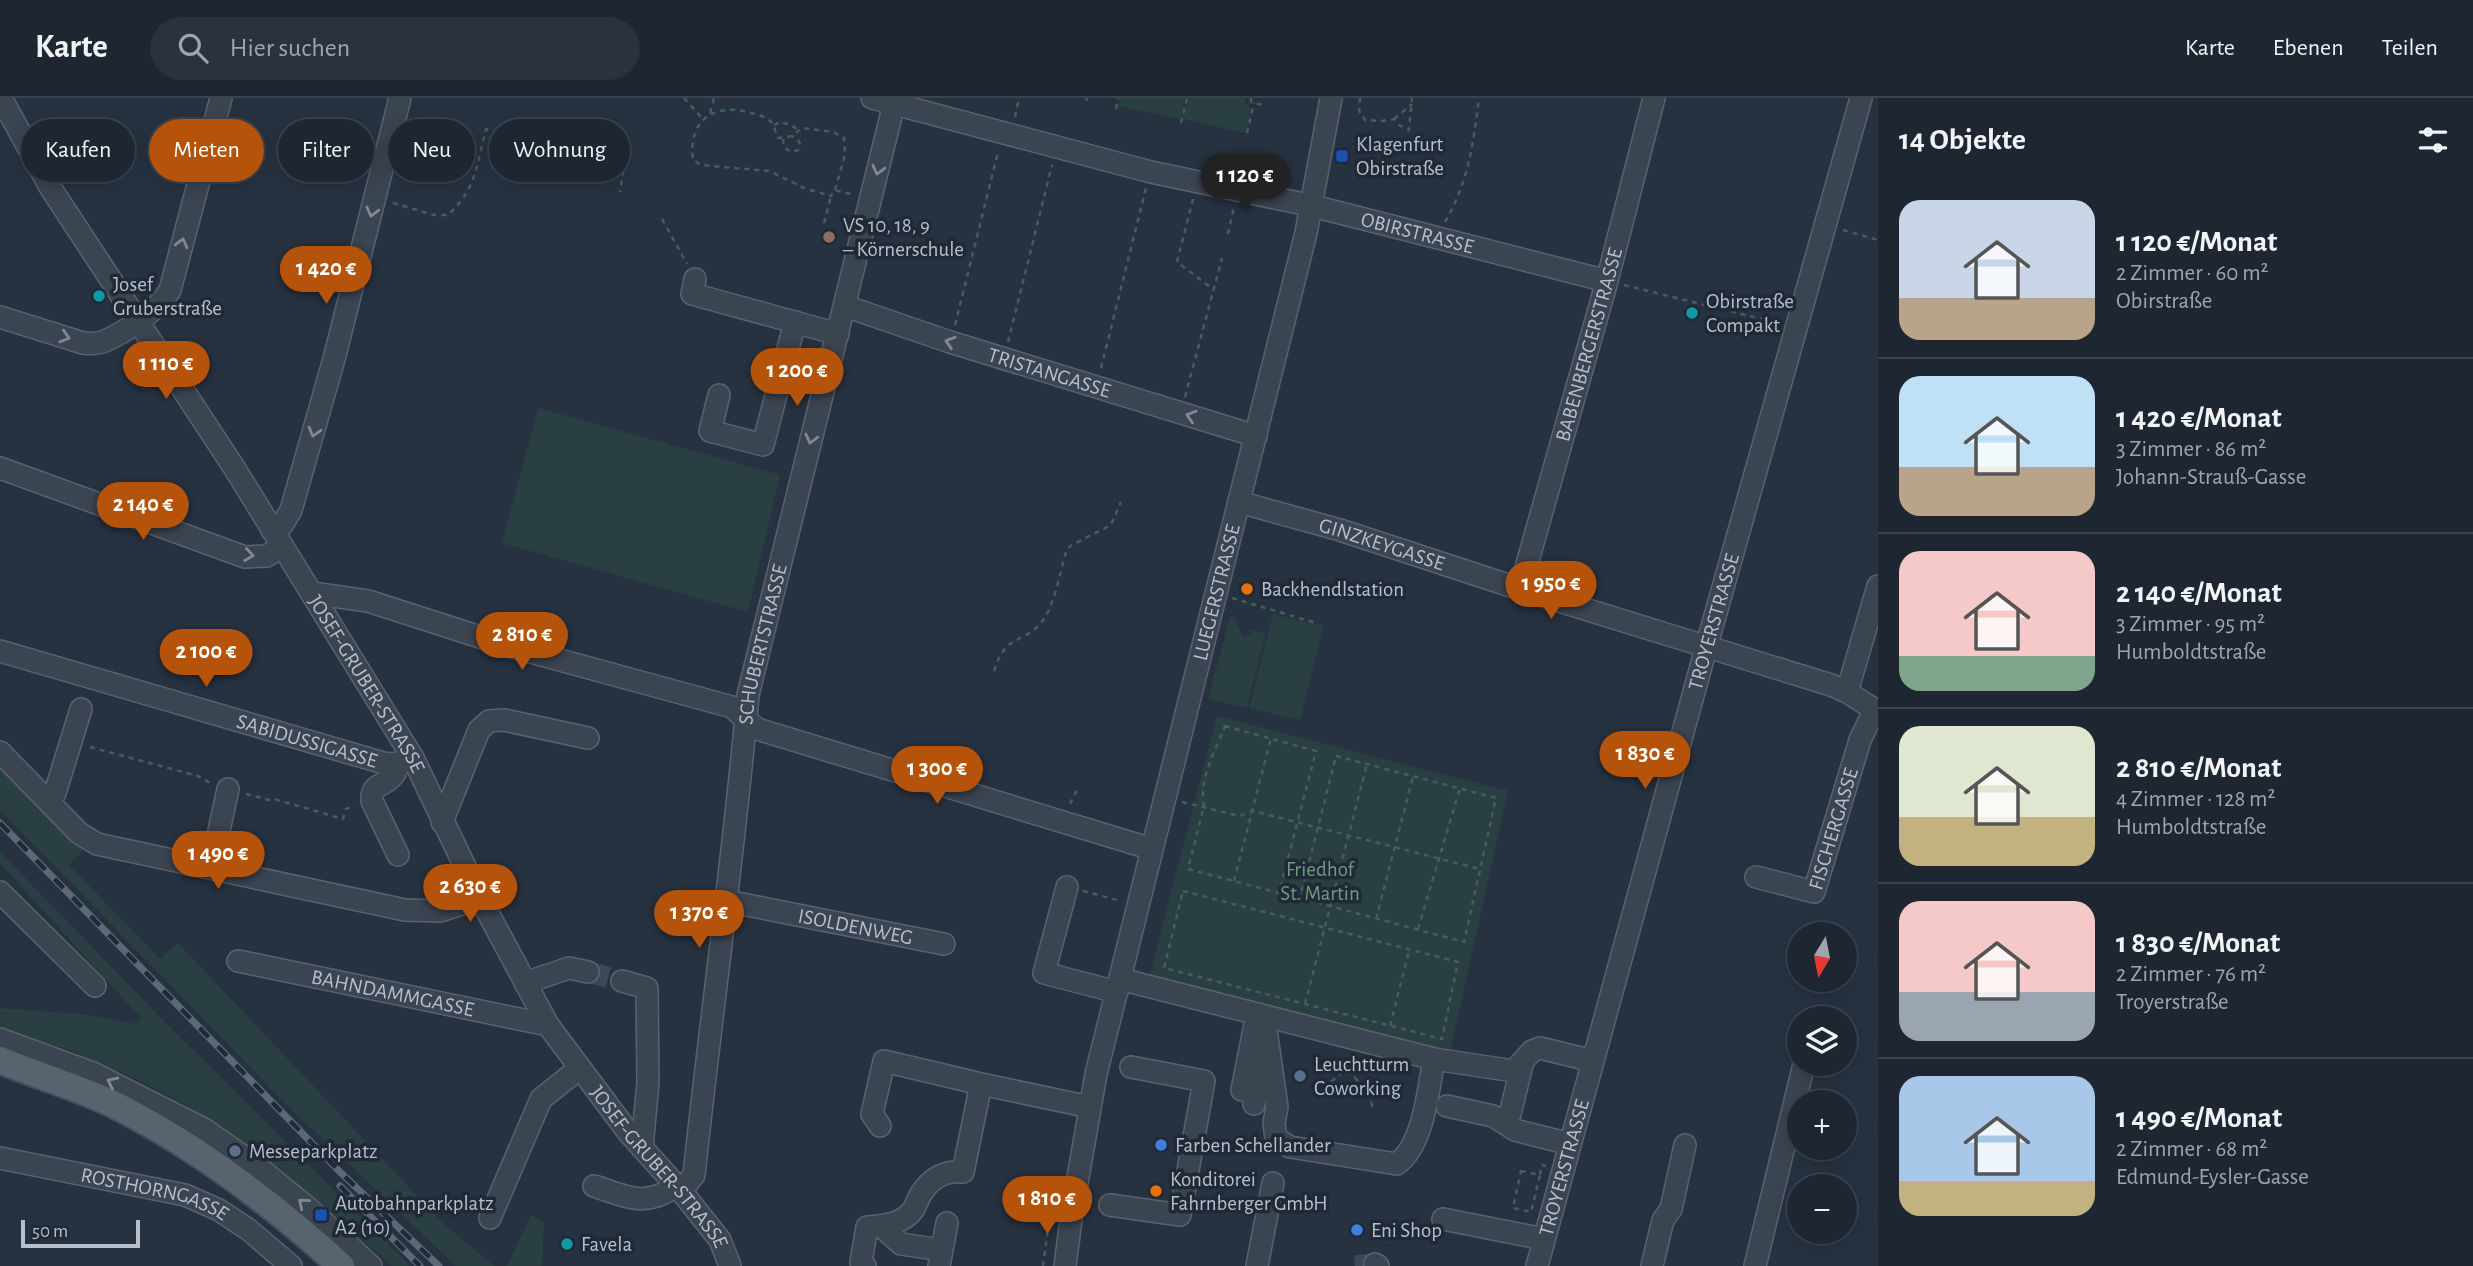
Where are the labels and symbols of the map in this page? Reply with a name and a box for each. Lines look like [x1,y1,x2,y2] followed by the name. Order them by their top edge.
[1356,134,1444,179] place label: Klagenfurt Obirstraße
[1334,148,1350,164] marker: Klagenfurt Obirstraße
[1180,153,1310,213] pin: 1 120 €
[871,164,886,176] one-way arrow
[366,206,380,218] one-way arrow
[1359,209,1476,258] street label: OBIRSTRASSE
[842,215,964,260] place label: VS 10, 18, 9 – Körnerschule
[821,229,837,245] marker: VS 10, 18, 9 – Körnerschule
[174,237,188,249] one-way arrow
[261,246,391,306] pin: 1 420 €
[1552,246,1626,444] street label: BABENBERGERSTRASSE
[113,274,222,319] place label: Josef Gruberstraße
[91,288,107,304] marker: Josef Gruberstraße
[1706,291,1794,336] place label: Obirstraße Compakt
[1684,305,1700,321] marker: Obirstraße Compakt
[59,329,71,344] one-way arrow
[944,335,956,350] one-way arrow
[101,342,231,401] pin: 1 110 €
[985,344,1113,402] street label: TRISTANGASSE
[732,348,862,408] pin: 1 200 €
[1185,410,1197,425] one-way arrow
[307,425,322,437] one-way arrow
[805,432,820,444] one-way arrow
[78,482,208,542] pin: 2 140 €
[1317,515,1447,575] street label: GINZKEYGASSE
[1190,522,1244,663] street label: LUEGERSTRASSE
[243,548,255,563] one-way arrow
[1685,551,1743,693] street label: TROYERSTRASSE
[1486,561,1616,621] pin: 1 950 €
[735,562,791,726] street label: SCHUBERTSTRASSE
[1261,579,1404,600] place label: Backhendlstation
[1239,581,1255,597] marker: Backhendlstation
[304,592,428,776] street label: JOSEF-GRUBER-STRASSE
[457,612,587,672] pin: 2 810 €
[141,630,271,689] pin: 2 100 €
[234,711,380,772] street label: SABIDUSSIGASSE
[1580,732,1710,791] pin: 1 830 €
[872,746,1002,806] pin: 1 300 €
[1805,765,1862,892] street label: FISCHERGASSE
[153,832,283,891] pin: 1 490 €
[1280,859,1360,904] park label: Friedhof St. Martin
[405,864,535,924] pin: 2 630 €
[634,890,764,950] pin: 1 370 €
[796,905,915,949] street label: ISOLDENWEG
[1787,922,1857,992] north arrow
[309,966,476,1020] street label: BAHNDAMMGASSE
[1314,1054,1409,1099] place label: Leuchtturm Coworking
[1292,1068,1308,1084] marker: Leuchtturm Coworking
[106,1076,119,1090] one-way arrow
[586,1082,732,1250] street label: JOSEF-GRUBER-STRASSE
[1536,1097,1593,1238] street label: TROYERSTRASSE
[1175,1135,1331,1156] place label: Farben Schellander
[1153,1137,1169,1153] marker: Farben Schellander
[249,1141,378,1162] place label: Messeparkplatz
[227,1143,243,1159] marker: Messeparkplatz
[79,1164,232,1224] street label: ROSTHORNGASSE
[1170,1169,1328,1214] place label: Konditorei Fahrnberger GmbH
[982,1176,1112,1236] pin: 1 810 €
[1148,1183,1164,1199] marker: Konditorei Fahrnberger GmbH
[335,1193,494,1238] place label: Autobahnparkplatz A2 (10)
[298,1199,310,1212] one-way arrow
[313,1207,329,1223] marker: Autobahnparkplatz A2 (10)
[21,1217,140,1249] scale bar
[1371,1220,1442,1241] place label: Eni Shop
[1349,1222,1365,1238] marker: Eni Shop
[581,1234,632,1255] place label: Favela
[559,1236,575,1252] marker: Favela

